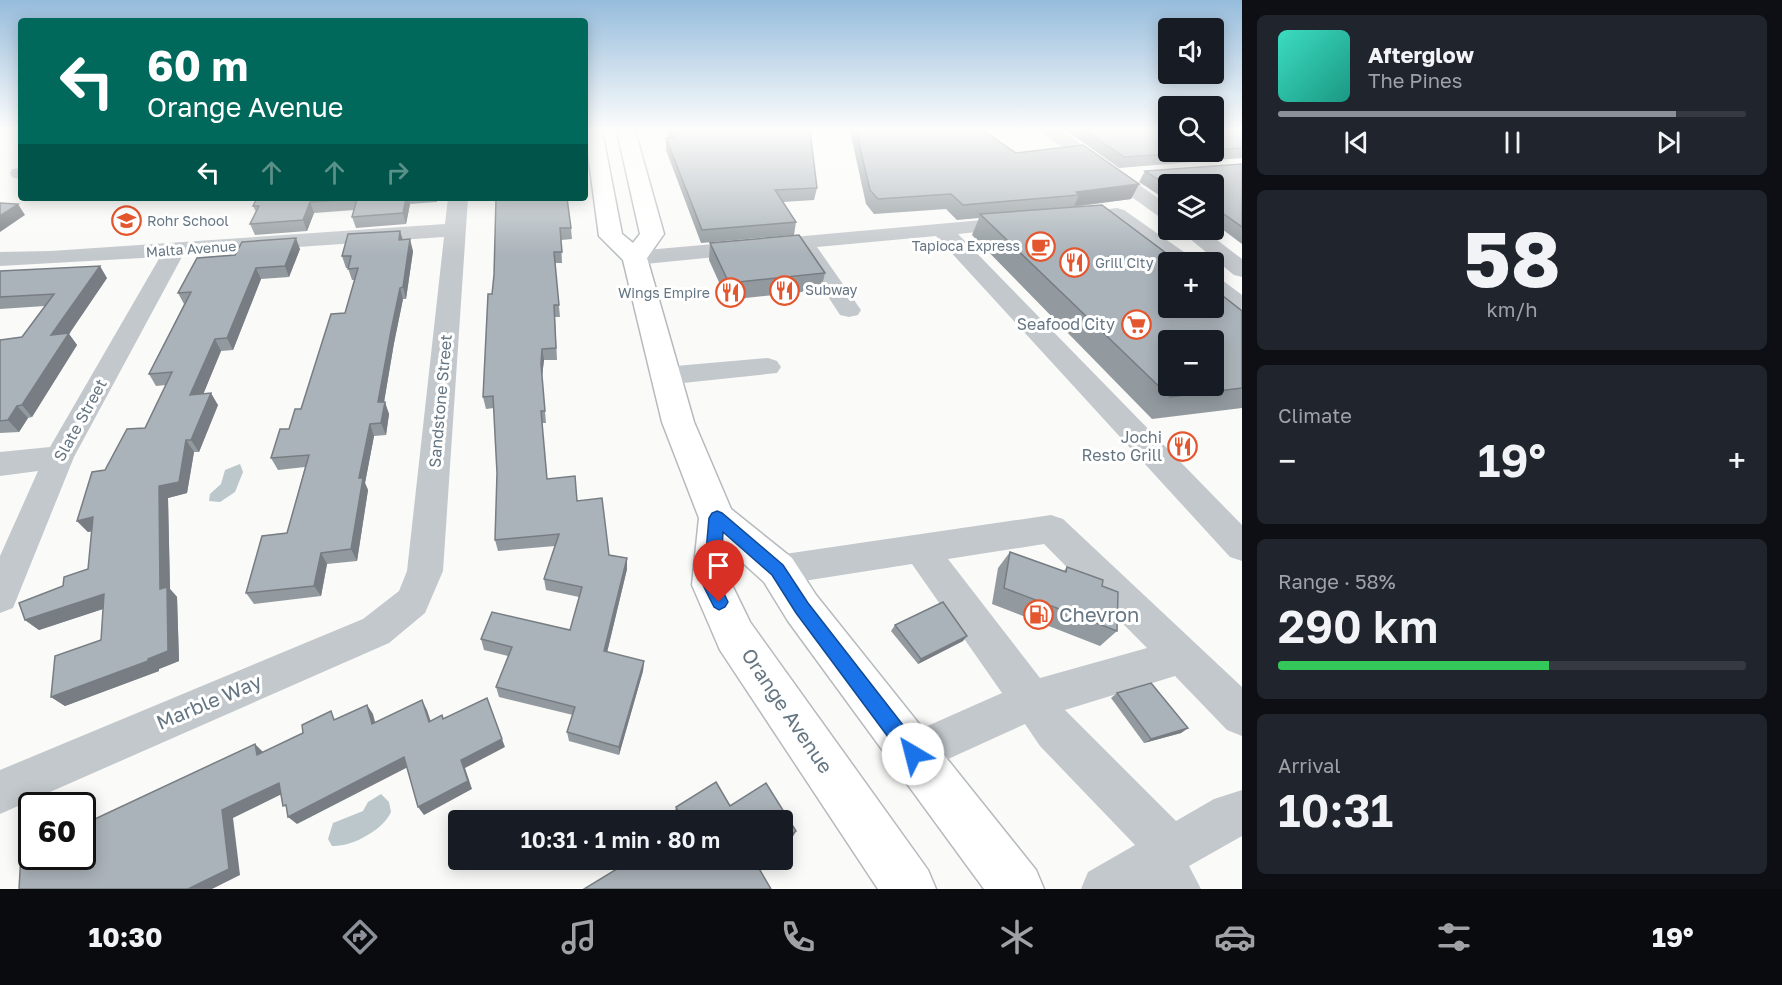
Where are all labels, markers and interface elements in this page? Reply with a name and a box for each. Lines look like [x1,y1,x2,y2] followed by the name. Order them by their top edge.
[1158,18,1224,396] map controls
[1158,18,1224,84] button: sound
[147,40,248,90] text: 60 m
[1368,41,1474,68] text: Afterglow
[48,42,126,120] icon: left
[1368,68,1462,92] text: The Pines
[147,91,343,123] text: Orange Avenue
[1158,96,1224,162] button: search
[1340,126,1373,159] icon: previous
[1496,126,1529,159] icon: pause
[1652,126,1685,159] icon: next
[192,156,225,189] icon: left
[255,156,288,189] icon: ahead
[318,156,351,189] icon: ahead
[381,156,414,189] icon: right
[1158,174,1224,240] button: layers
[110,205,142,237] school or university icon: Rohr School
[1463,211,1561,304] text: 58
[147,212,229,229] place label: Rohr School
[1025,230,1057,262] cafe icon: Tapioca Express
[145,237,237,260] street label: Malta Avenue
[912,237,1020,254] place label: Tapioca Express
[1058,247,1090,279] restaurant icon: Grill City
[1158,252,1224,318] button: +
[1095,254,1154,271] place label: Grill City
[768,274,800,306] restaurant icon: Subway
[715,277,747,309] restaurant icon: Wings Empire
[805,281,858,298] place label: Subway
[618,284,710,301] place label: Wings Empire
[1487,297,1537,321] text: km/h
[1120,308,1152,340] supermarket icon: Seafood City
[1017,314,1115,334] place label: Seafood City
[1158,330,1224,396] button: −
[424,333,456,469] street label: Sandstone Street
[49,375,111,465] street label: Slate Street
[1278,403,1352,427] text: Climate
[1081,427,1162,465] place label: Jochi Resto Grill
[1167,430,1199,462] restaurant icon: Jochi Resto Grill
[1478,433,1546,487] text: 19°
[1278,441,1296,480] text: −
[1728,441,1746,480] text: +
[693,540,744,602] pin
[702,549,735,582] icon: arrive
[1278,569,1396,593] text: Range · 58%
[1022,599,1054,631] fuel station icon: Chevron
[1278,599,1438,653] text: 290 km
[1059,602,1139,626] place label: Chevron
[737,643,838,777] street label: Orange Avenue
[152,668,265,734] street label: Marble Way
[881,722,945,786] position arrow
[1278,753,1341,777] text: Arrival
[1278,783,1393,837] text: 10:31
[18,792,96,870] speed limit sign: 60
[521,826,720,853] text: 10:31 · 1 min · 80 m
[339,916,381,958] icon: directions
[558,916,600,958] icon: music
[777,916,819,958] icon: phone
[996,916,1038,958] icon: climate
[1214,916,1256,958] icon: car
[1433,916,1475,958] icon: filters
[88,921,163,953] text: 10:30
[1652,921,1694,953] text: 19°

